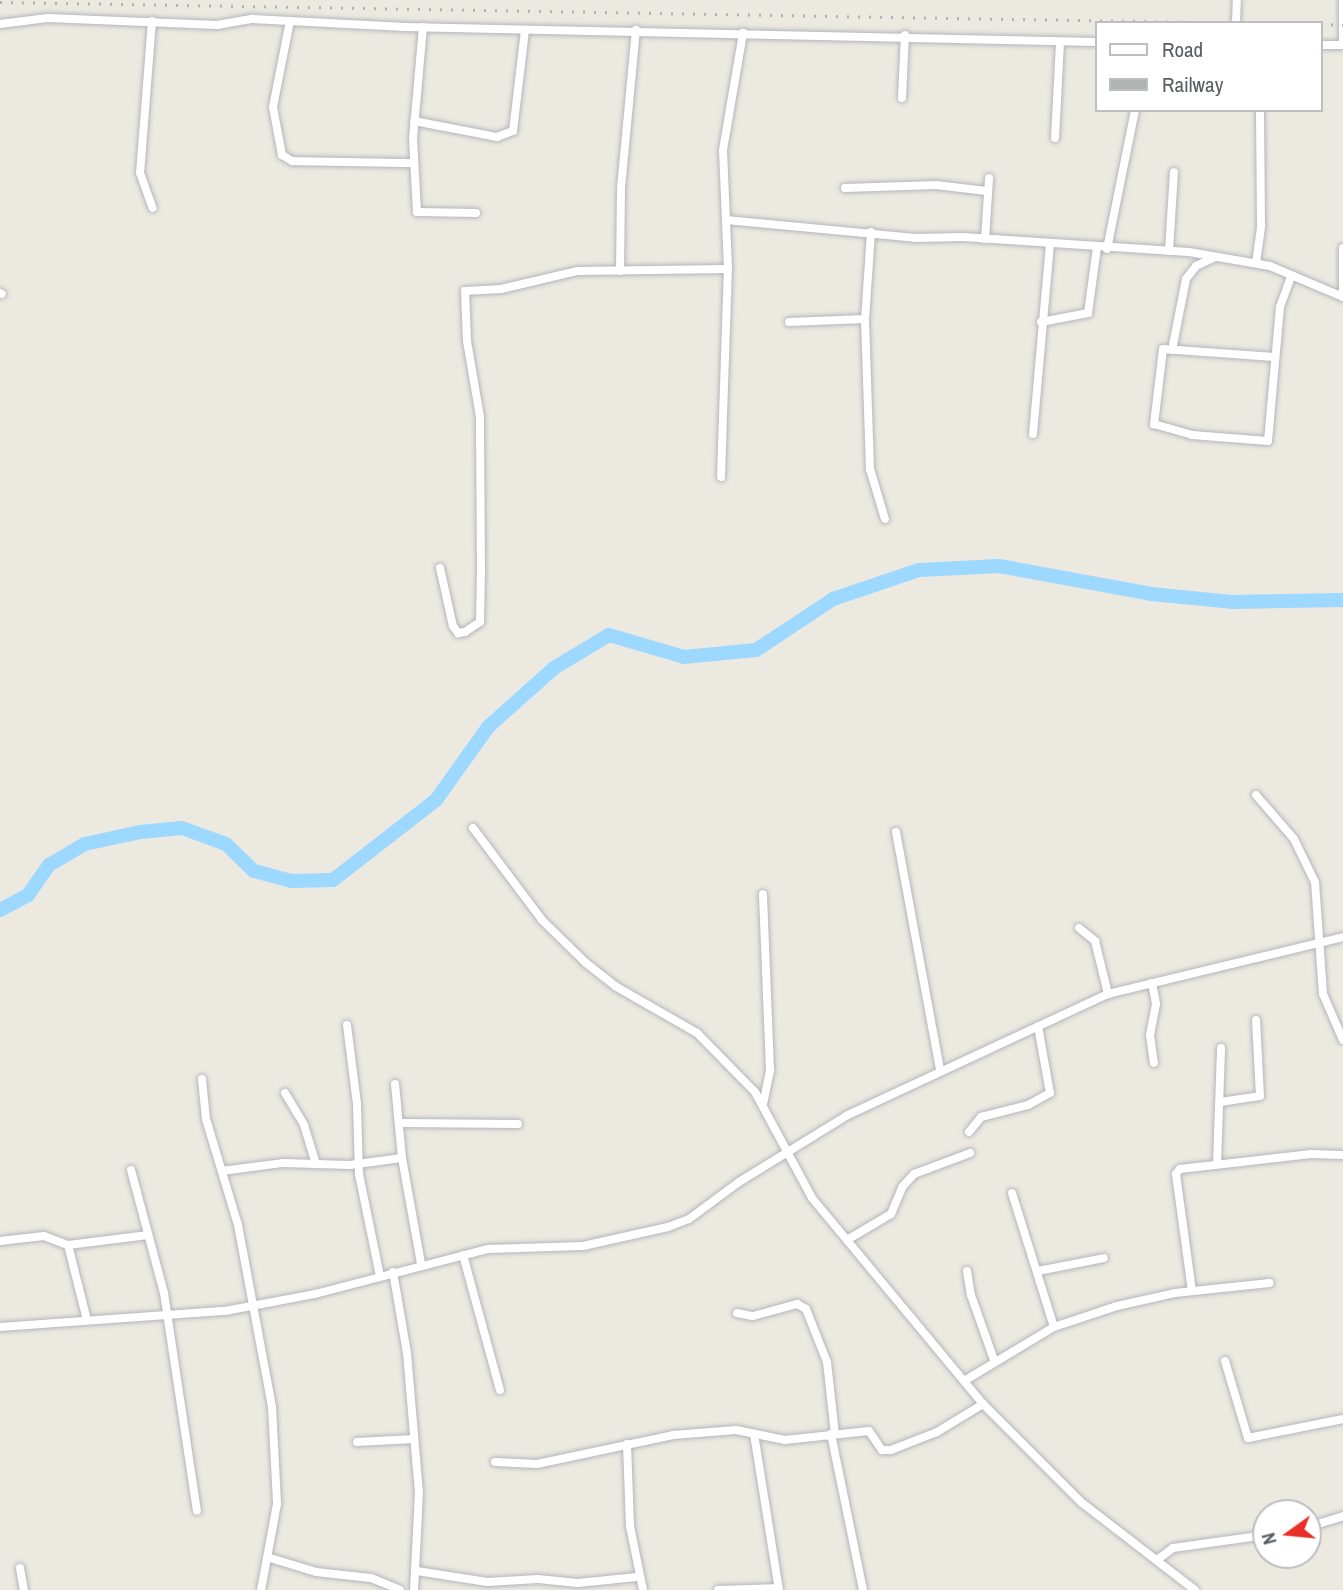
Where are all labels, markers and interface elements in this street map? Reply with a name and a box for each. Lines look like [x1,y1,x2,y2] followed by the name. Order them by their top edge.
[1094,21,1322,112] legend
[1162,35,1203,64] text: Road
[1162,70,1223,99] text: Railway
[1252,1499,1322,1569] north arrow
[1255,1530,1283,1548] text: N

